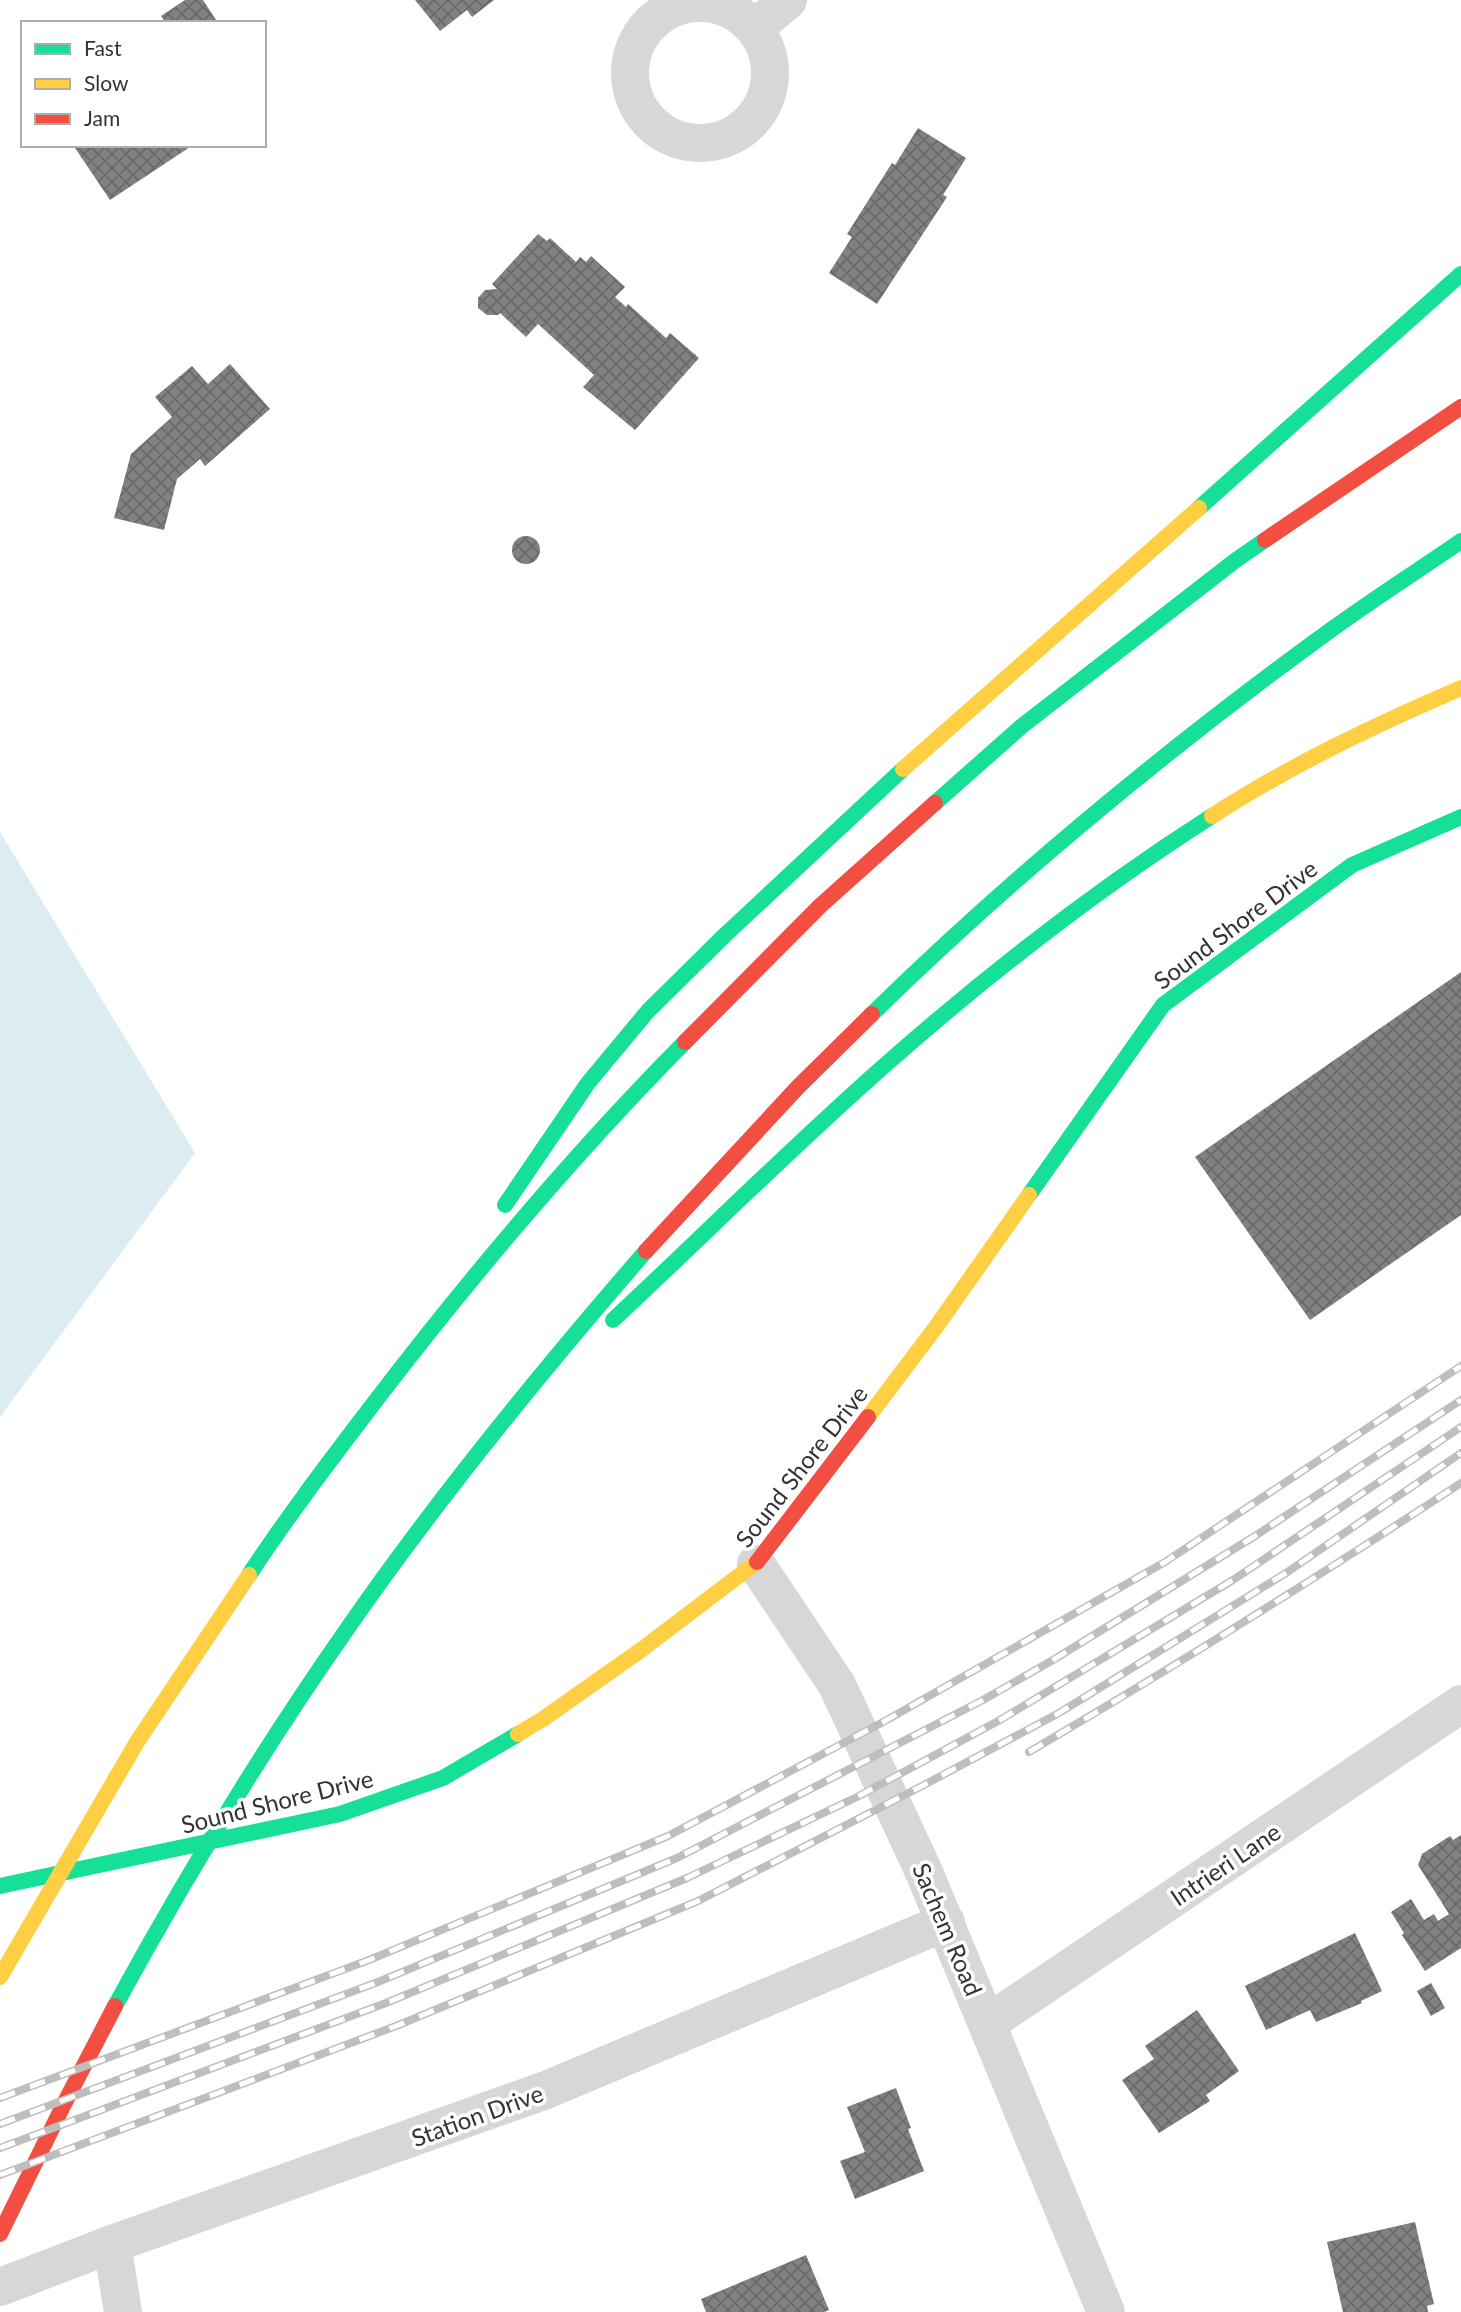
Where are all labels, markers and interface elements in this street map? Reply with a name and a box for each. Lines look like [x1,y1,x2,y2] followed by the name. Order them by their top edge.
[21,21,266,147] legend
[84,35,122,60] text: Fast
[84,70,129,95] text: Slow
[84,105,120,130] text: Jam
[1148,853,1322,995] street label: Sound Shore Drive
[729,1379,873,1553] street label: Sound Shore Drive
[178,1763,376,1839] street label: Sound Shore Drive
[1164,1817,1286,1911] street label: Intrieri Lane
[907,1858,989,2000] street label: Sachem Road
[407,2078,547,2152] street label: Station Drive

